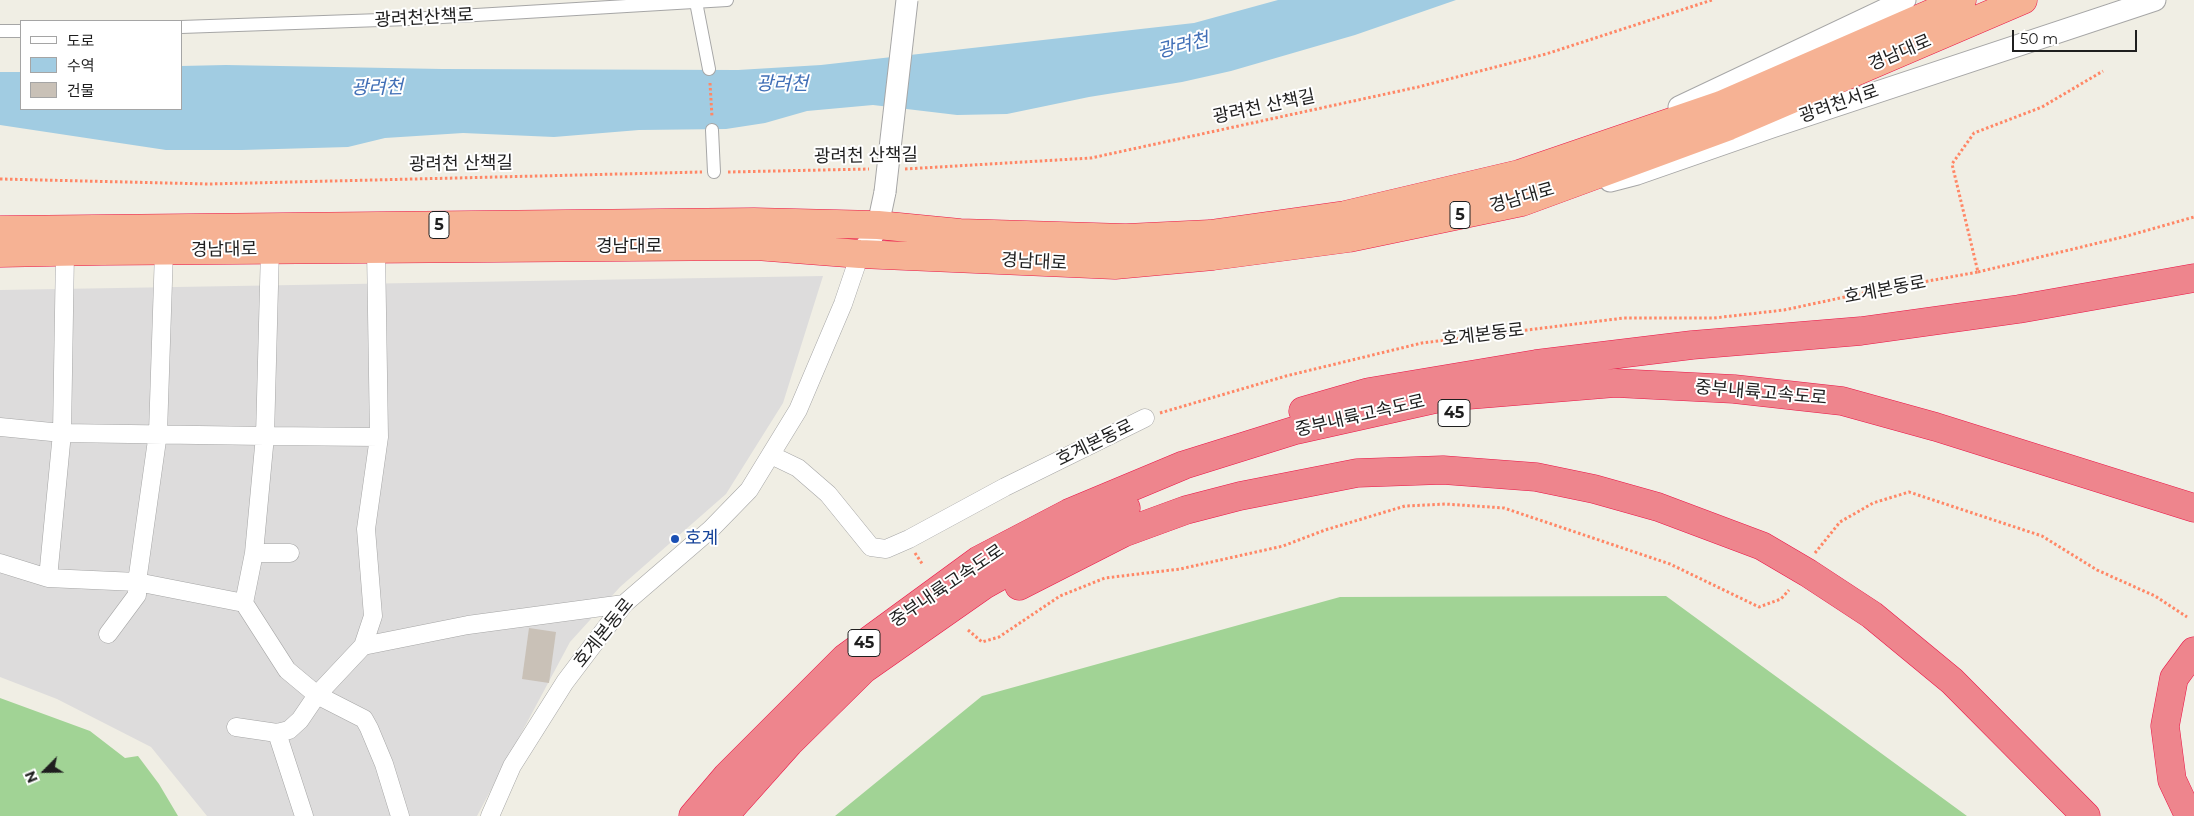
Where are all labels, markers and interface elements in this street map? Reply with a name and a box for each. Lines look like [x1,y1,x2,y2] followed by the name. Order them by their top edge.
[374,5,474,31] street label: 광려천산책로
[20,20,182,110] legend
[2014,20,2139,52] scale bar
[1155,29,1211,63] water label: 광려천
[2020,29,2058,48] text: 50 m
[1865,30,1935,76] street label: 경남대로
[67,31,95,50] text: 도로
[67,56,95,75] text: 수역
[756,73,808,95] water label: 광려천
[351,76,403,100] water label: 광려천
[1796,80,1882,128] street label: 광려천서로
[67,81,95,100] text: 건물
[1211,86,1317,128] street label: 광려천 산책길
[814,144,918,168] street label: 광려천 산책길
[409,152,513,176] street label: 광려천 산책길
[1487,178,1557,218] street label: 경남대로
[1450,202,1470,228] road number: 5
[429,212,449,238] road number: 5
[596,236,662,258] street label: 경남대로
[191,239,257,261] street label: 경남대로
[1000,249,1068,275] street label: 경남대로
[1842,271,1928,309] street label: 호계본동로
[1441,319,1525,351] street label: 호계본동로
[1694,376,1828,410] street label: 중부내륙고속도로
[1293,391,1427,441] street label: 중부내륙고속도로
[1438,399,1470,426] road number: 45
[1053,415,1137,471] street label: 호계본동로
[685,528,718,550] place label: 호계
[669,533,681,545] marker: 호계
[886,540,1008,632] street label: 중부내륙고속도로
[570,594,638,672] street label: 호계본동로
[848,630,880,656] road number: 45
[20,746,70,796] north arrow
[21,768,42,786] text: N

